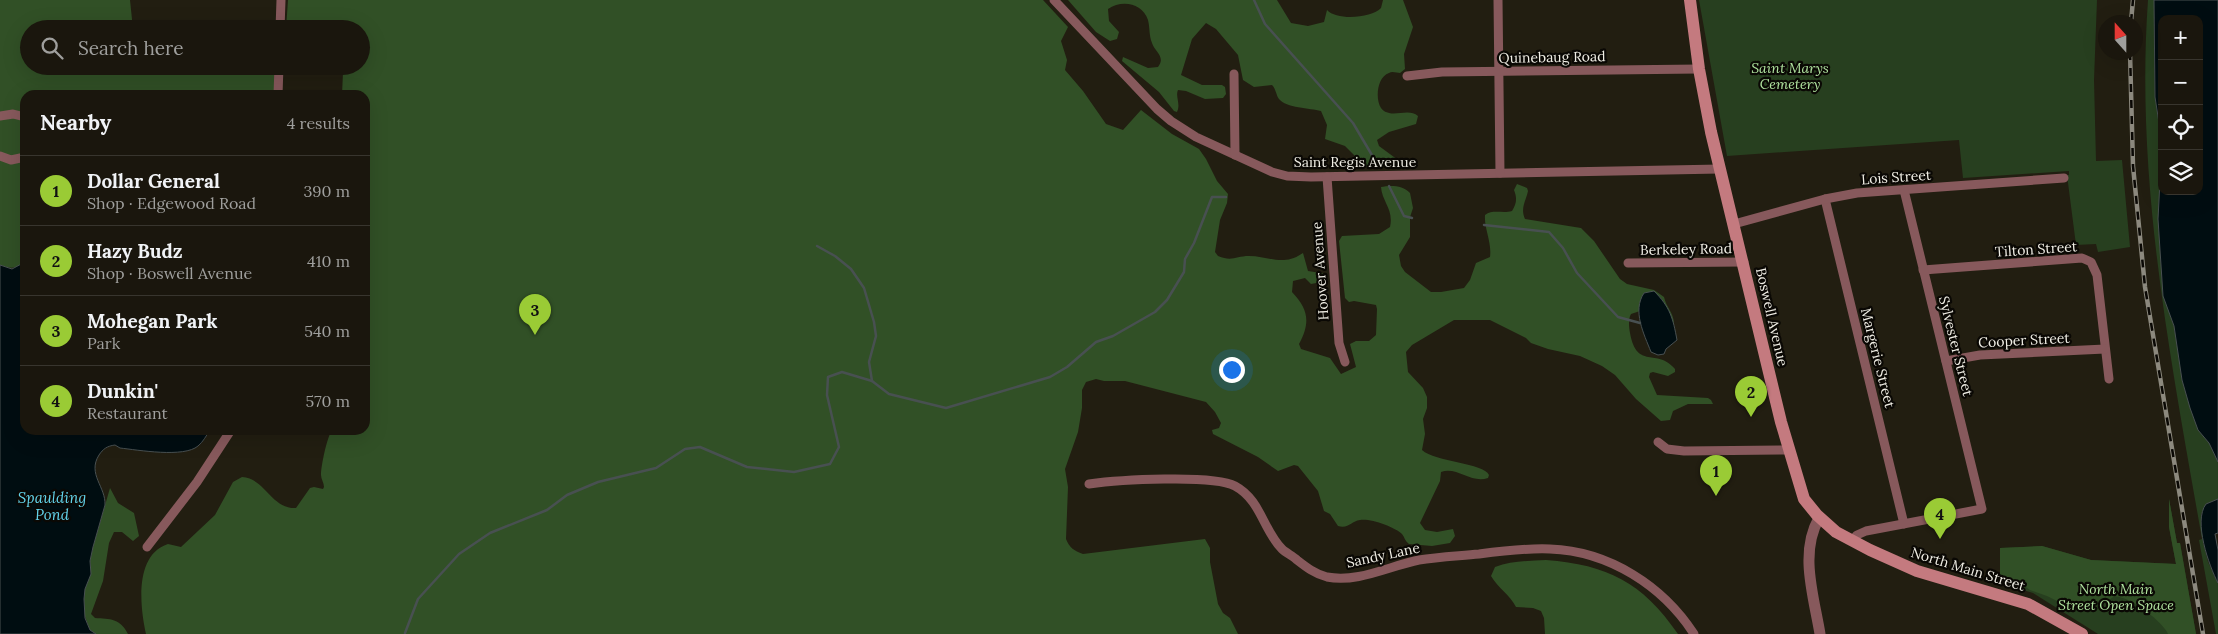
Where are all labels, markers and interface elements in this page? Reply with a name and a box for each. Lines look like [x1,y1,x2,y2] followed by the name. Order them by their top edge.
[2098,15,2143,60] north arrow
[2158,15,2203,195] map controls
[2158,15,2203,60] button: +
[20,20,370,75] search box
[38,34,66,62] icon: search
[78,36,184,60] text: Search here
[1498,47,1606,67] street label: Quinebaug Road
[1751,59,1829,93] park label: Saint Marys Cemetery
[2158,60,2203,105] button: −
[2158,105,2203,150] button: locate
[40,109,111,136] text: Nearby
[287,113,350,133] text: 4 results
[2158,150,2203,195] button: layers
[1294,153,1417,171] street label: Saint Regis Avenue
[1860,166,1932,188] street label: Lois Street
[87,169,220,193] text: Dollar General
[53,181,59,201] text: 1
[303,181,350,201] text: 390 m
[87,193,256,213] text: Shop · Edgewood Road
[1308,221,1332,321] street label: Hoover Avenue
[1994,237,2078,261] street label: Tilton Street
[87,239,183,263] text: Hazy Budz
[1640,239,1732,259] street label: Berkeley Road
[52,251,60,271] text: 2
[307,251,350,271] text: 410 m
[87,263,252,283] text: Shop · Boswell Avenue
[1752,266,1792,369] street label: Boswell Avenue
[519,294,551,335] pin: 3
[1935,294,1977,398] street label: Sylvester Street
[1857,306,1899,410] street label: Margerie Street
[87,309,217,333] text: Mohegan Park
[52,321,60,341] text: 3
[304,321,350,341] text: 540 m
[1978,329,2071,351] street label: Cooper Street
[87,333,120,353] text: Park
[1219,357,1245,383] your location
[1735,376,1767,417] pin: 2
[87,379,158,403] text: Dunkin'
[52,391,60,411] text: 4
[305,391,350,411] text: 570 m
[87,403,168,423] text: Restaurant
[1700,455,1732,496] pin: 1
[18,488,86,524] water label: Spaulding Pond
[1924,498,1956,539] pin: 4
[1345,538,1422,572] street label: Sandy Lane
[1909,543,2028,595] street label: North Main Street
[2058,580,2174,614] park label: North Main Street Open Space

